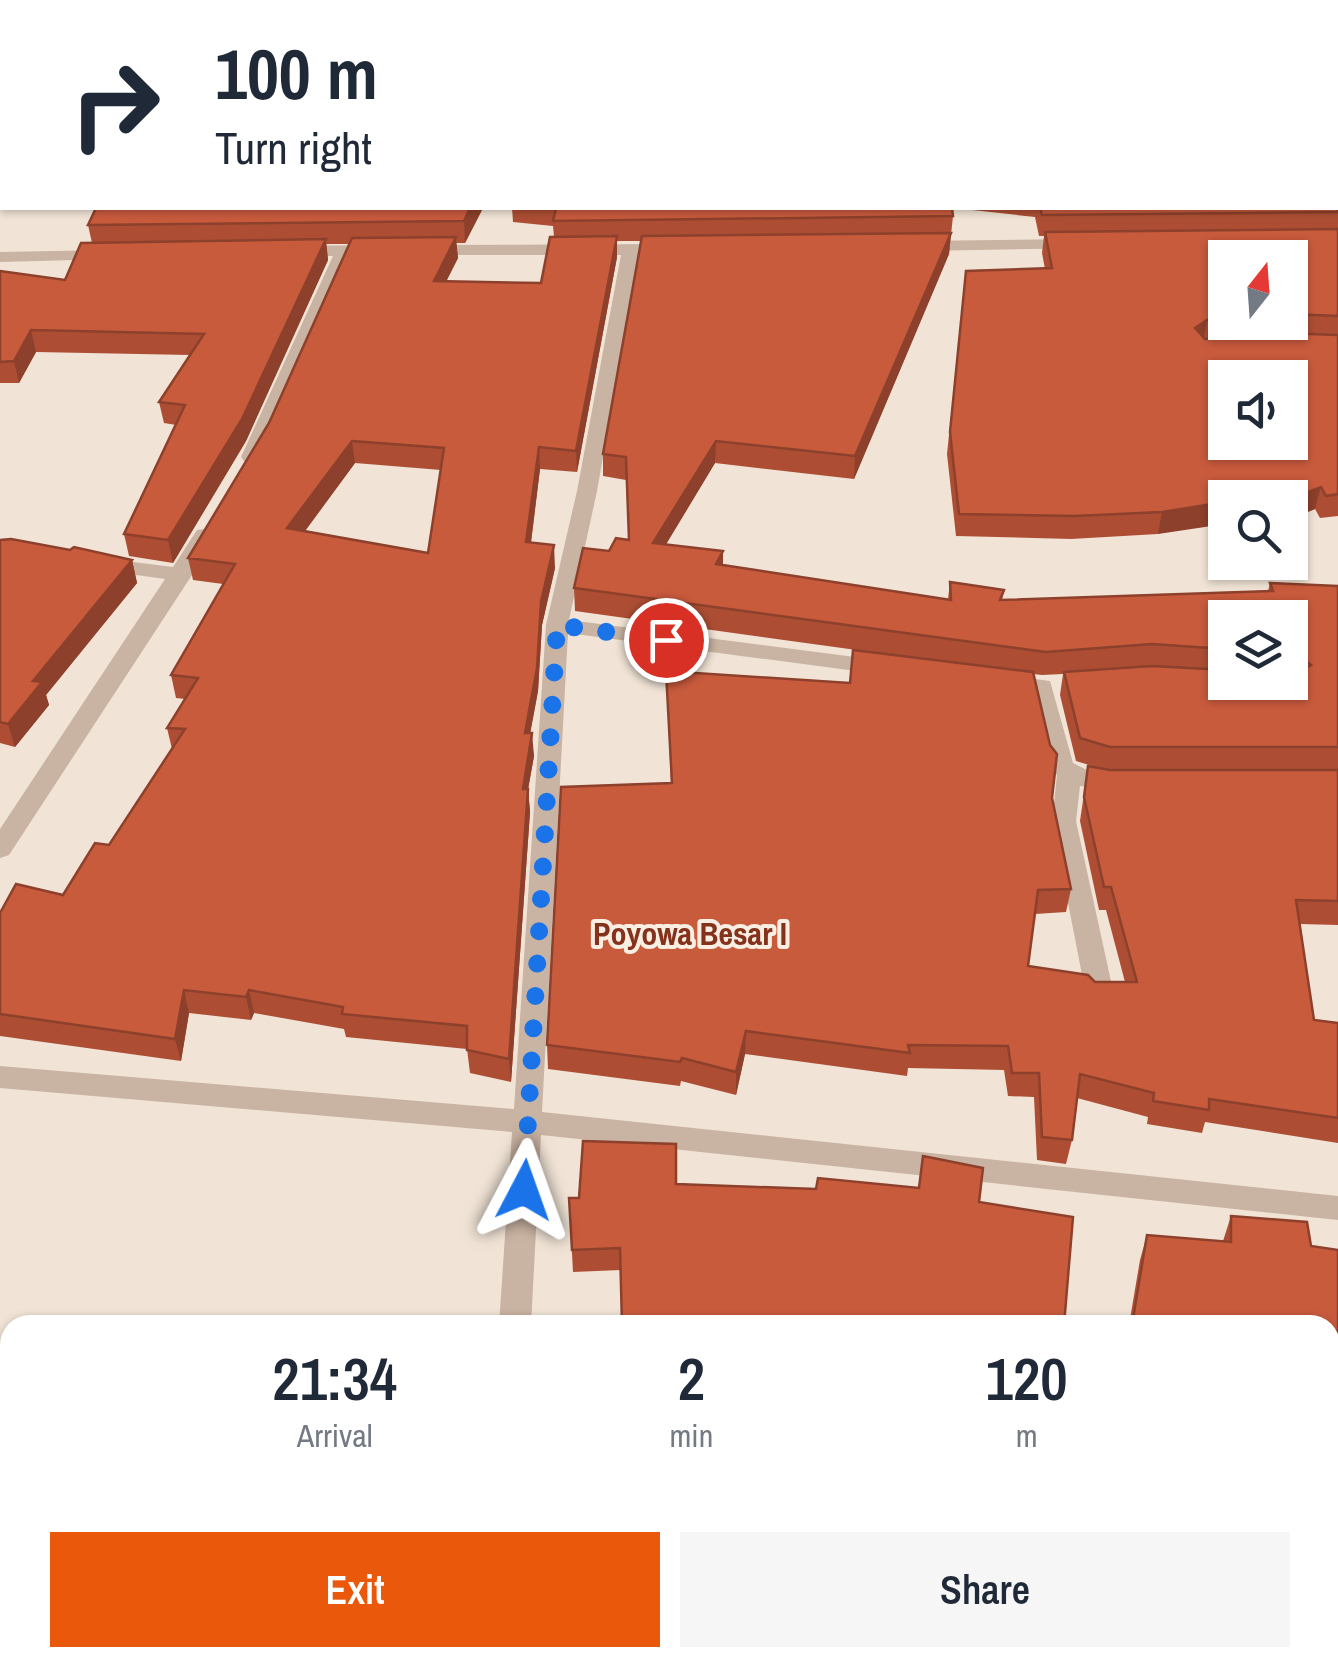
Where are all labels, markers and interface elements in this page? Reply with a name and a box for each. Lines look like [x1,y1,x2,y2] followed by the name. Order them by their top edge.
[215,27,378,121] text: 100 m
[50,40,180,170] icon: right
[215,117,372,178] text: Turn right
[1208,240,1308,340] north arrow
[1208,240,1308,700] map controls
[1208,360,1308,460] button: sound
[1208,480,1308,580] button: search
[624,598,709,683] pin
[1208,600,1308,700] button: layers
[639,613,694,668] icon: arrive
[593,912,787,955] district label: Poyowa Besar I
[472,1138,576,1242] position arrow
[272,1338,397,1419] text: 21:34
[678,1338,705,1419] text: 2
[986,1338,1068,1419] text: 120
[297,1414,373,1457] text: Arrival
[670,1414,713,1457] text: min
[1016,1414,1038,1457] text: m
[50,1532,660,1647] button: Exit
[680,1532,1290,1647] button: Share

